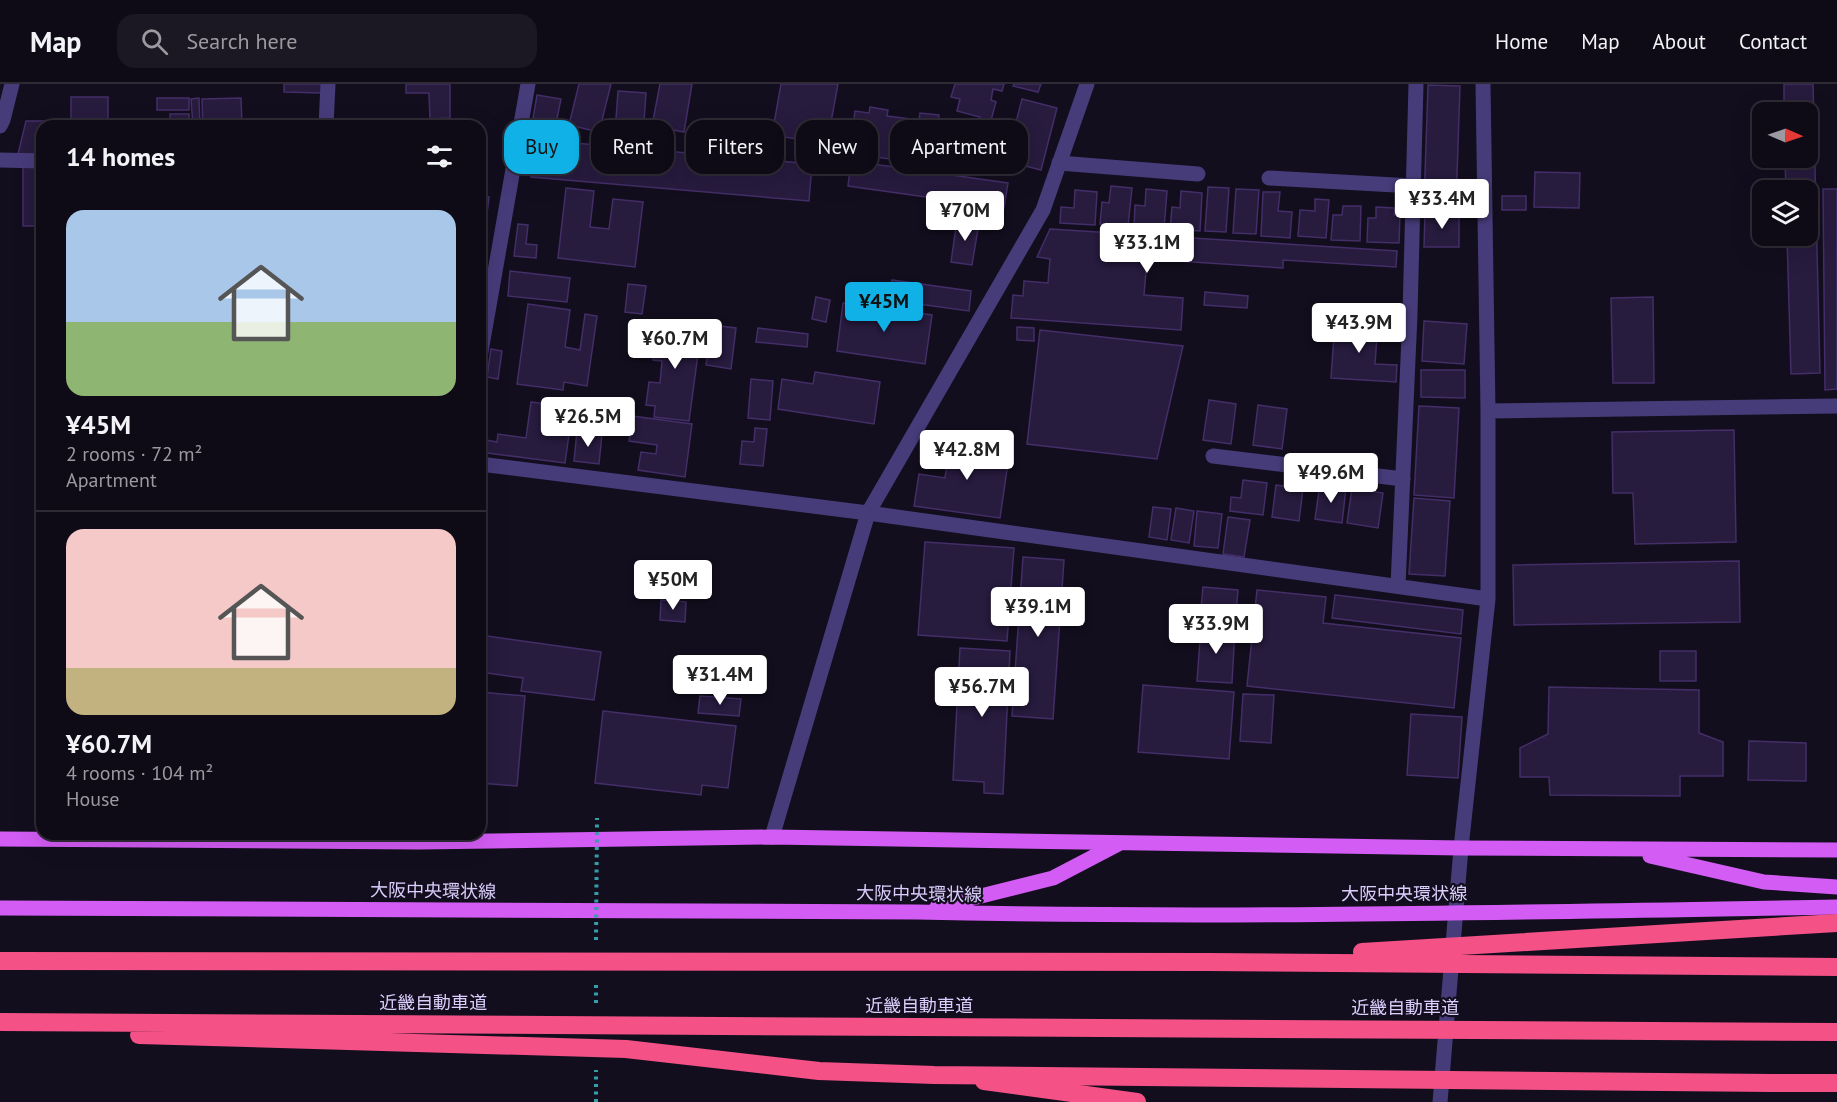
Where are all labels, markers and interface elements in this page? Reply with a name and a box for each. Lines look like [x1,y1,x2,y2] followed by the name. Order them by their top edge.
[117,14,537,68] search box
[30,23,81,60] text: Map
[138,25,171,58] icon: search
[186,27,297,55] text: Search here
[1495,28,1548,55] text: Home
[1581,28,1620,55] text: Map
[1653,28,1706,55] text: About
[1739,28,1807,55] text: Contact
[1752,102,1818,168] north arrow
[1752,102,1818,246] map controls
[504,120,579,174] chip: Buy
[591,120,674,174] chip: Rent
[686,120,784,174] chip: Filters
[796,120,878,174] chip: New
[890,120,1028,174] chip: Apartment
[66,140,175,173] text: 14 homes
[423,140,456,173] icon: filters
[1393,179,1491,230] pin: ¥33.4M
[1752,180,1818,246] button: layers
[1409,185,1475,211] text: ¥33.4M
[929,191,1001,242] pin: ¥70M
[940,197,990,223] text: ¥70M
[1098,223,1196,274] pin: ¥33.1M
[1114,229,1180,255] text: ¥33.1M
[207,249,315,357] icon: home
[848,282,920,333] pin: ¥45M
[859,288,909,314] text: ¥45M
[1310,303,1408,354] pin: ¥43.9M
[1326,309,1392,335] text: ¥43.9M
[626,319,724,370] pin: ¥60.7M
[642,325,708,351] text: ¥60.7M
[539,397,637,448] pin: ¥26.5M
[555,403,621,429] text: ¥26.5M
[66,408,131,441] text: ¥45M
[918,430,1016,481] pin: ¥42.8M
[934,436,1000,462] text: ¥42.8M
[66,441,202,467] text: 2 rooms · 72 m²
[1282,453,1380,504] pin: ¥49.6M
[1298,459,1364,485] text: ¥49.6M
[66,467,157,493] text: Apartment
[637,560,709,611] pin: ¥50M
[648,566,698,592] text: ¥50M
[207,568,315,676] icon: home
[989,587,1087,638] pin: ¥39.1M
[1005,593,1071,619] text: ¥39.1M
[1167,604,1265,655] pin: ¥33.9M
[1183,610,1249,636] text: ¥33.9M
[671,655,769,706] pin: ¥31.4M
[687,661,753,687] text: ¥31.4M
[933,667,1031,718] pin: ¥56.7M
[949,673,1015,699] text: ¥56.7M
[66,727,152,760] text: ¥60.7M
[66,760,213,786] text: 4 rooms · 104 m²
[66,786,120,812] text: House
[370,878,496,903] street label: 大阪中央環状線
[856,881,982,906] street label: 大阪中央環状線
[1341,882,1467,905] street label: 大阪中央環状線
[379,991,487,1014] street label: 近畿自動車道
[865,994,973,1017] street label: 近畿自動車道
[1351,996,1459,1019] street label: 近畿自動車道

